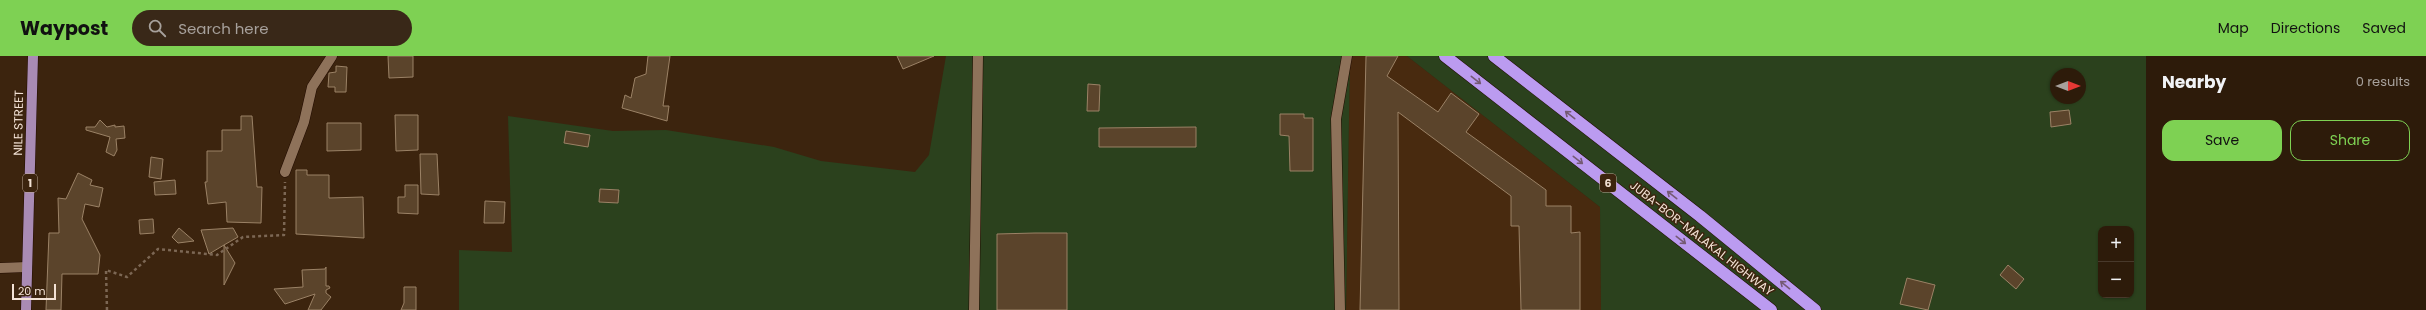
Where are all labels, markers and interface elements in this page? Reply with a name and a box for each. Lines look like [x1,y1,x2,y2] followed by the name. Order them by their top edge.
[132,10,412,46] search box
[20,15,108,42] text: Waypost
[146,17,168,39] icon: search
[178,18,269,39] text: Search here
[2218,18,2249,38] text: Map
[2271,18,2340,38] text: Directions
[2362,18,2406,38] text: Saved
[2050,68,2086,104] north arrow
[2162,70,2226,94] text: Nearby
[2356,72,2410,91] text: 0 results
[1470,76,1481,84] one-way arrow
[9,90,27,156] street label: NILE STREET
[1564,111,1575,120] one-way arrow
[2162,120,2282,161] button: Save
[2290,120,2410,161] button: Share
[1573,156,1584,164] one-way arrow
[23,174,37,192] road number: 1
[1600,174,1616,192] road number: 6
[1627,176,1777,300] street label: JUBA-BOR-MALAKAL HIGHWAY
[1667,191,1678,199] one-way arrow
[2098,226,2134,298] map controls
[2098,226,2134,262] button: +
[1675,235,1686,244] one-way arrow
[2098,262,2134,298] button: −
[1780,280,1791,289] one-way arrow
[12,282,56,301] scale bar
[18,283,46,299] text: 20 m

